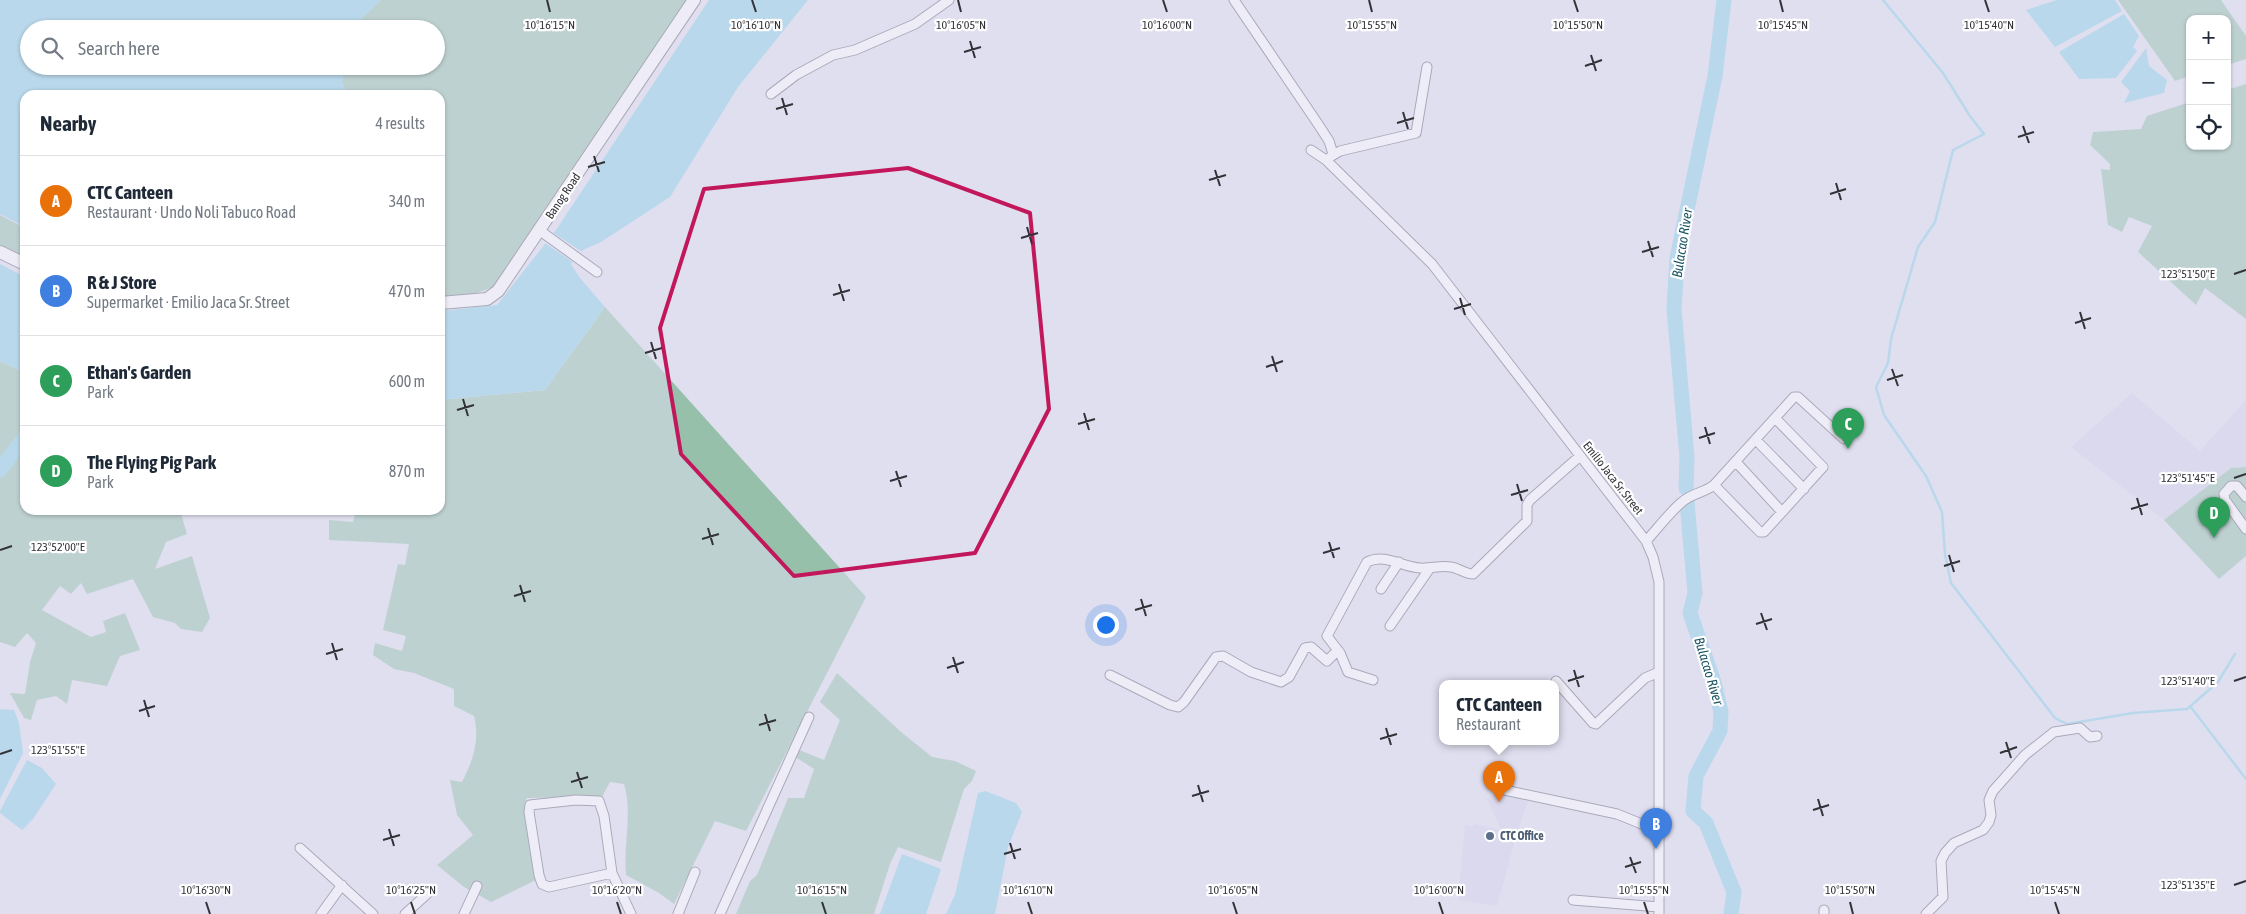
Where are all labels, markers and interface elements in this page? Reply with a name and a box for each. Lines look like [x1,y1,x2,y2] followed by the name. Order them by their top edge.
[2186,15,2231,150] map controls
[2186,15,2231,60] button: +
[525,18,575,32] text: 10°16'15"N
[731,18,781,32] text: 10°16'10"N
[936,18,986,32] text: 10°16'05"N
[1142,18,1192,32] text: 10°16'00"N
[1347,18,1397,32] text: 10°15'55"N
[1553,18,1603,32] text: 10°15'50"N
[1758,18,1808,32] text: 10°15'45"N
[1964,18,2014,32] text: 10°15'40"N
[20,20,445,75] search box
[38,34,66,62] icon: search
[78,37,160,59] text: Search here
[2186,60,2231,105] button: −
[2186,105,2231,150] button: locate
[40,111,96,135] text: Nearby
[375,114,425,132] text: 4 results
[543,170,583,222] street label: Banog Road
[87,181,173,203] text: CTC Canteen
[52,192,60,210] text: A
[389,192,425,210] text: 340 m
[87,203,296,221] text: Restaurant · Undo Noli Tabuco Road
[1669,206,1696,279] water label: Bulacao River
[2161,267,2215,281] text: 123°51'50"E
[87,271,157,293] text: R & J Store
[52,282,60,300] text: B
[389,282,425,300] text: 470 m
[87,293,290,311] text: Supermarket · Emilio Jaca Sr. Street
[87,361,191,383] text: Ethan's Garden
[52,372,60,390] text: C
[389,372,425,390] text: 600 m
[87,383,114,401] text: Park
[1832,408,1864,449] pin: C
[1580,439,1646,518] street label: Emilio Jaca Sr. Street
[87,451,216,473] text: The Flying Pig Park
[52,462,60,480] text: D
[389,462,425,480] text: 870 m
[2161,471,2215,485] text: 123°51'45"E
[87,473,114,491] text: Park
[2198,497,2230,538] pin: D
[31,540,85,554] text: 123°52'00"E
[1093,612,1119,638] your location
[1691,635,1727,708] water label: Bulacao River
[2161,674,2215,688] text: 123°51'40"E
[1439,680,1559,745] popup
[1456,693,1542,715] text: CTC Canteen
[1456,715,1521,733] text: Restaurant
[31,743,85,757] text: 123°51'55"E
[1483,761,1515,802] pin: A
[1640,808,1672,849] pin: B
[1500,829,1544,843] place label: CTC Office
[1484,830,1496,842] marker: CTC Office
[2161,878,2215,892] text: 123°51'35"E
[181,883,231,897] text: 10°16'30"N
[386,883,436,897] text: 10°16'25"N
[592,883,642,897] text: 10°16'20"N
[797,883,847,897] text: 10°16'15"N
[1003,883,1053,897] text: 10°16'10"N
[1208,883,1258,897] text: 10°16'05"N
[1414,883,1464,897] text: 10°16'00"N
[1619,883,1669,897] text: 10°15'55"N
[1825,883,1875,897] text: 10°15'50"N
[2030,883,2080,897] text: 10°15'45"N

